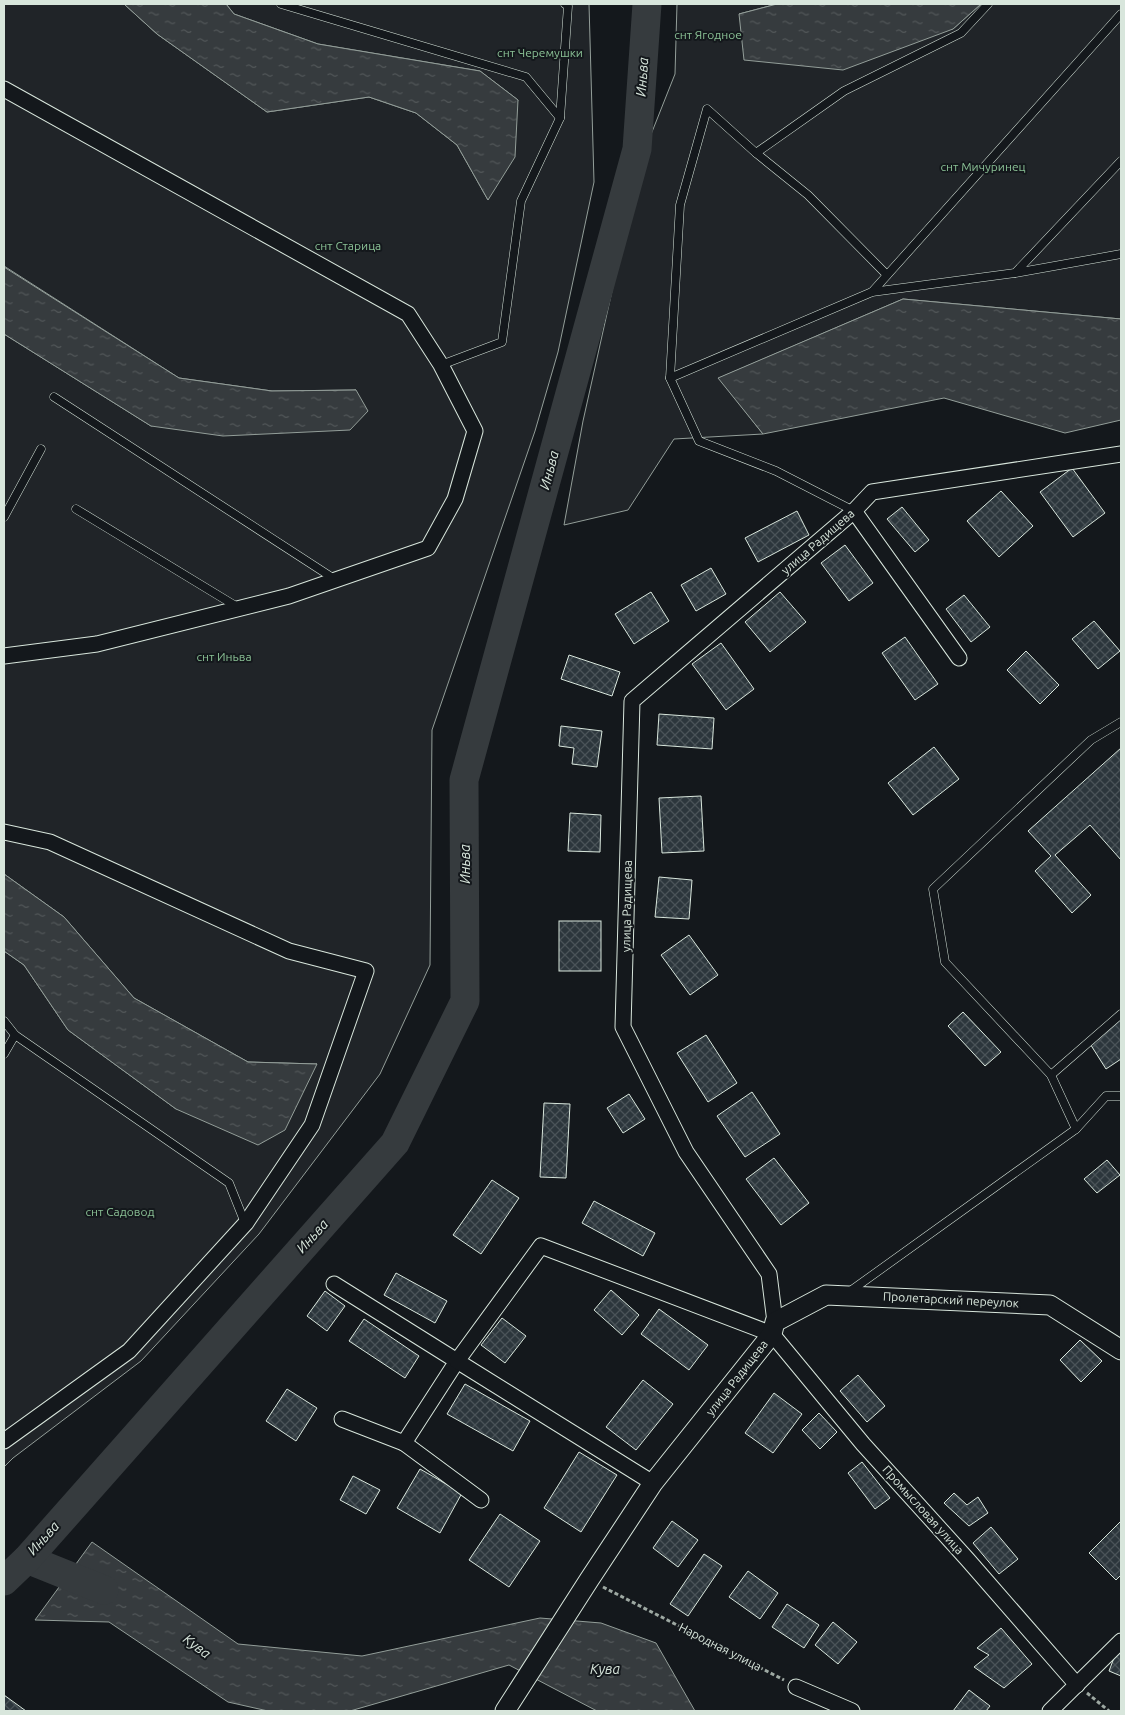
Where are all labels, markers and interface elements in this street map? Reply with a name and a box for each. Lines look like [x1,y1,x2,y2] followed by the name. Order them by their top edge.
[674,28,742,41] park label: снт Ягодное
[497,46,583,59] park label: снт Черемушки
[633,56,651,97] water label: Иньва
[941,160,1026,173] park label: снт Мичуринец
[315,239,381,252] park label: снт Старица
[536,448,562,491] water label: Иньва
[779,506,857,577] street label: улица Радищева
[196,650,252,663] park label: снт Иньва
[457,844,473,884] water label: Иньва
[619,860,634,952] street label: улица Радищева
[86,1205,154,1218] park label: снт Садовод
[293,1216,331,1256] water label: Иньва
[883,1289,1019,1310] street label: Пролетарский переулок
[703,1337,770,1418] street label: улица Радищева
[880,1463,967,1557] street label: Промысловая улица
[24,1518,62,1558] water label: Иньва
[677,1620,764,1673] street label: Народная улица
[180,1631,214,1662] water label: Кува
[590,1661,620,1677] water label: Кува

